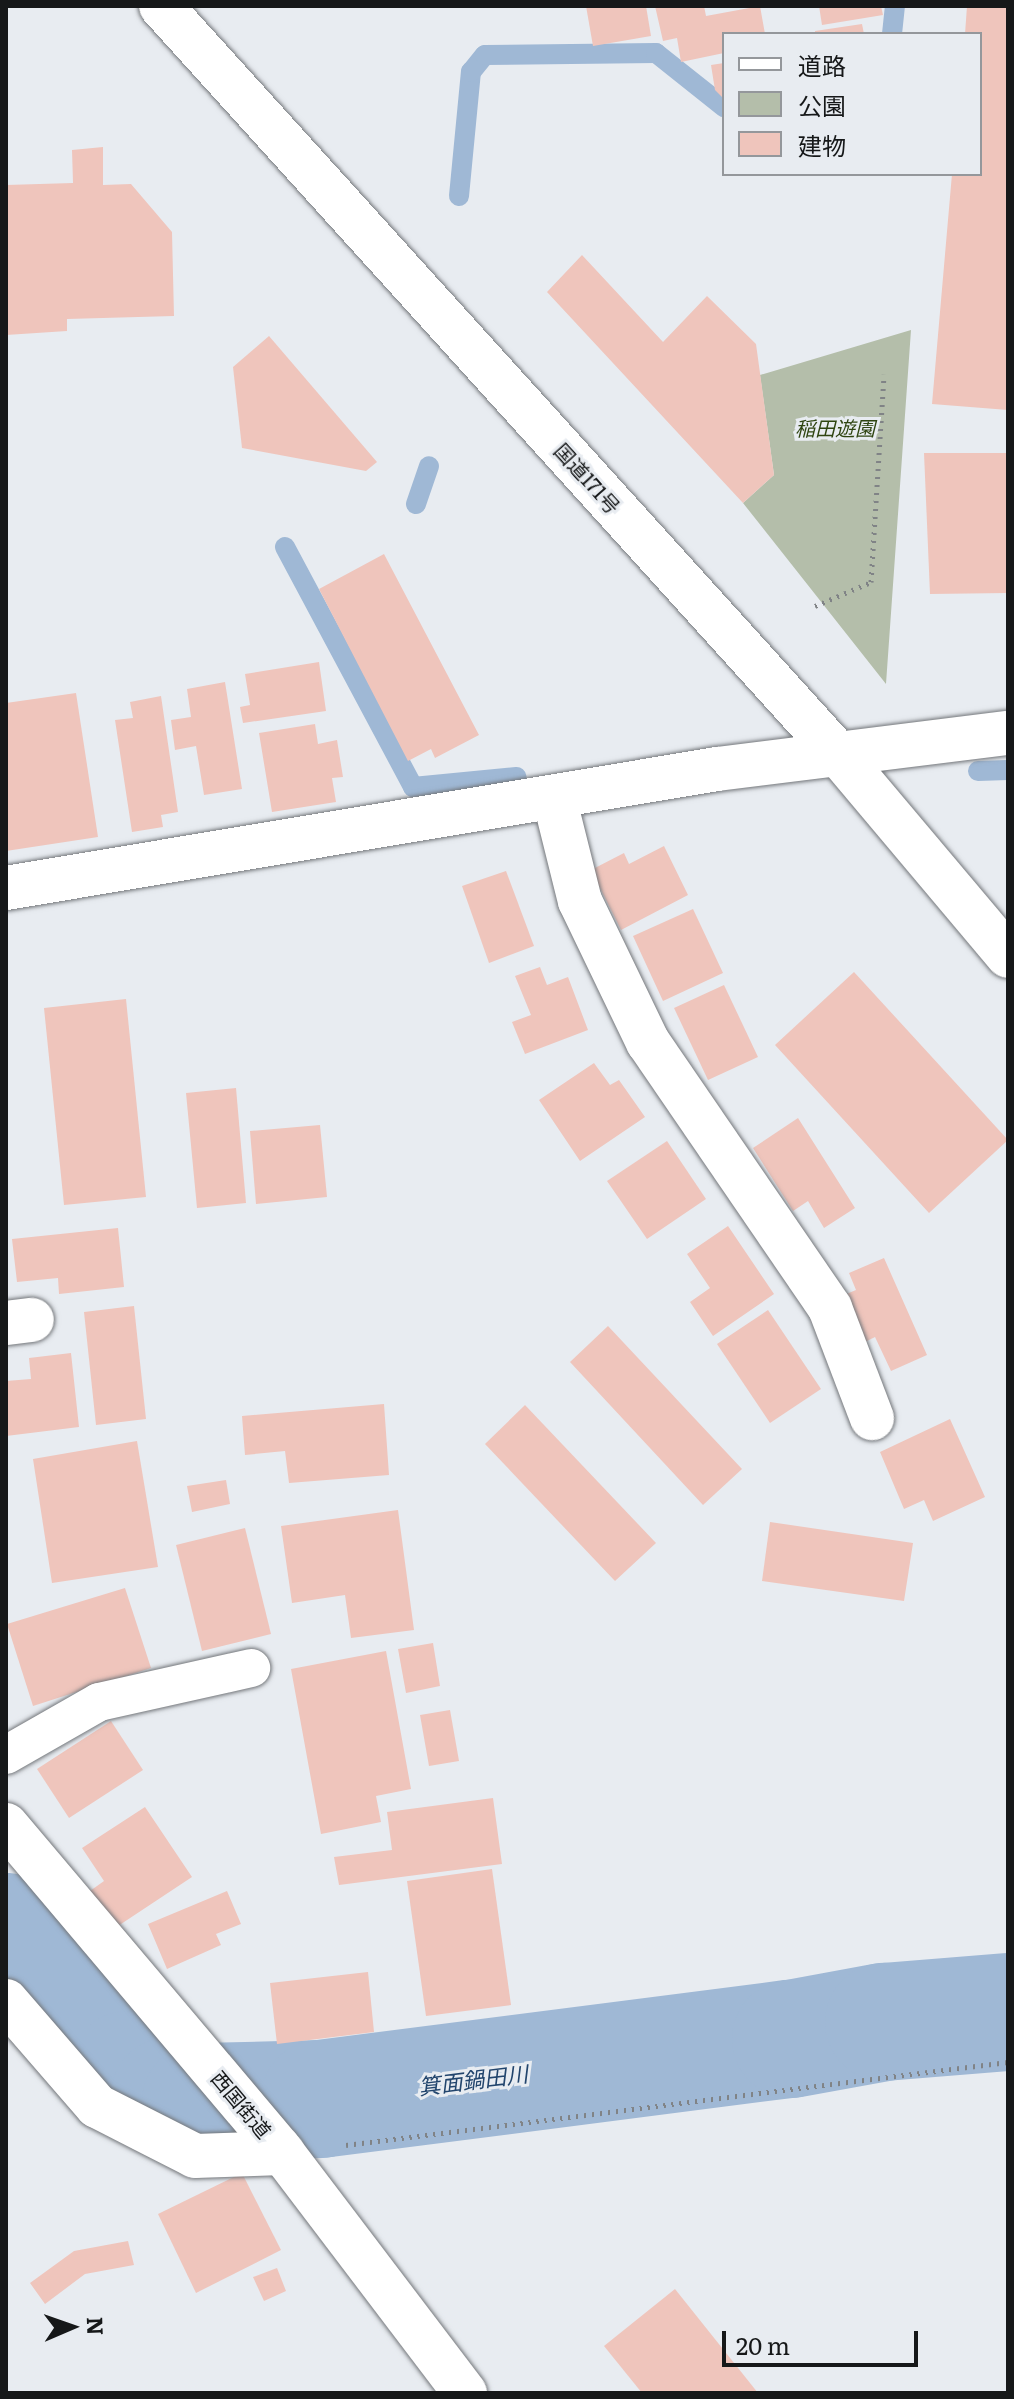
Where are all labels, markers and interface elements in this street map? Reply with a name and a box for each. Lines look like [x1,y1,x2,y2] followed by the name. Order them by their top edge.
[722,32,982,176] legend
[798,47,846,82] text: 道路
[798,87,846,122] text: 公園
[798,127,846,162] text: 建物
[795,415,875,439] park label: 稲田遊園
[550,438,626,518] street label: 国道171号
[417,2059,529,2099] water label: 箕面鍋田川
[207,2066,277,2142] street label: 西国街道
[32,2287,112,2367] north arrow
[726,2315,922,2365] scale bar
[80,2316,113,2336] text: N
[736,2327,790,2362] text: 20 m

